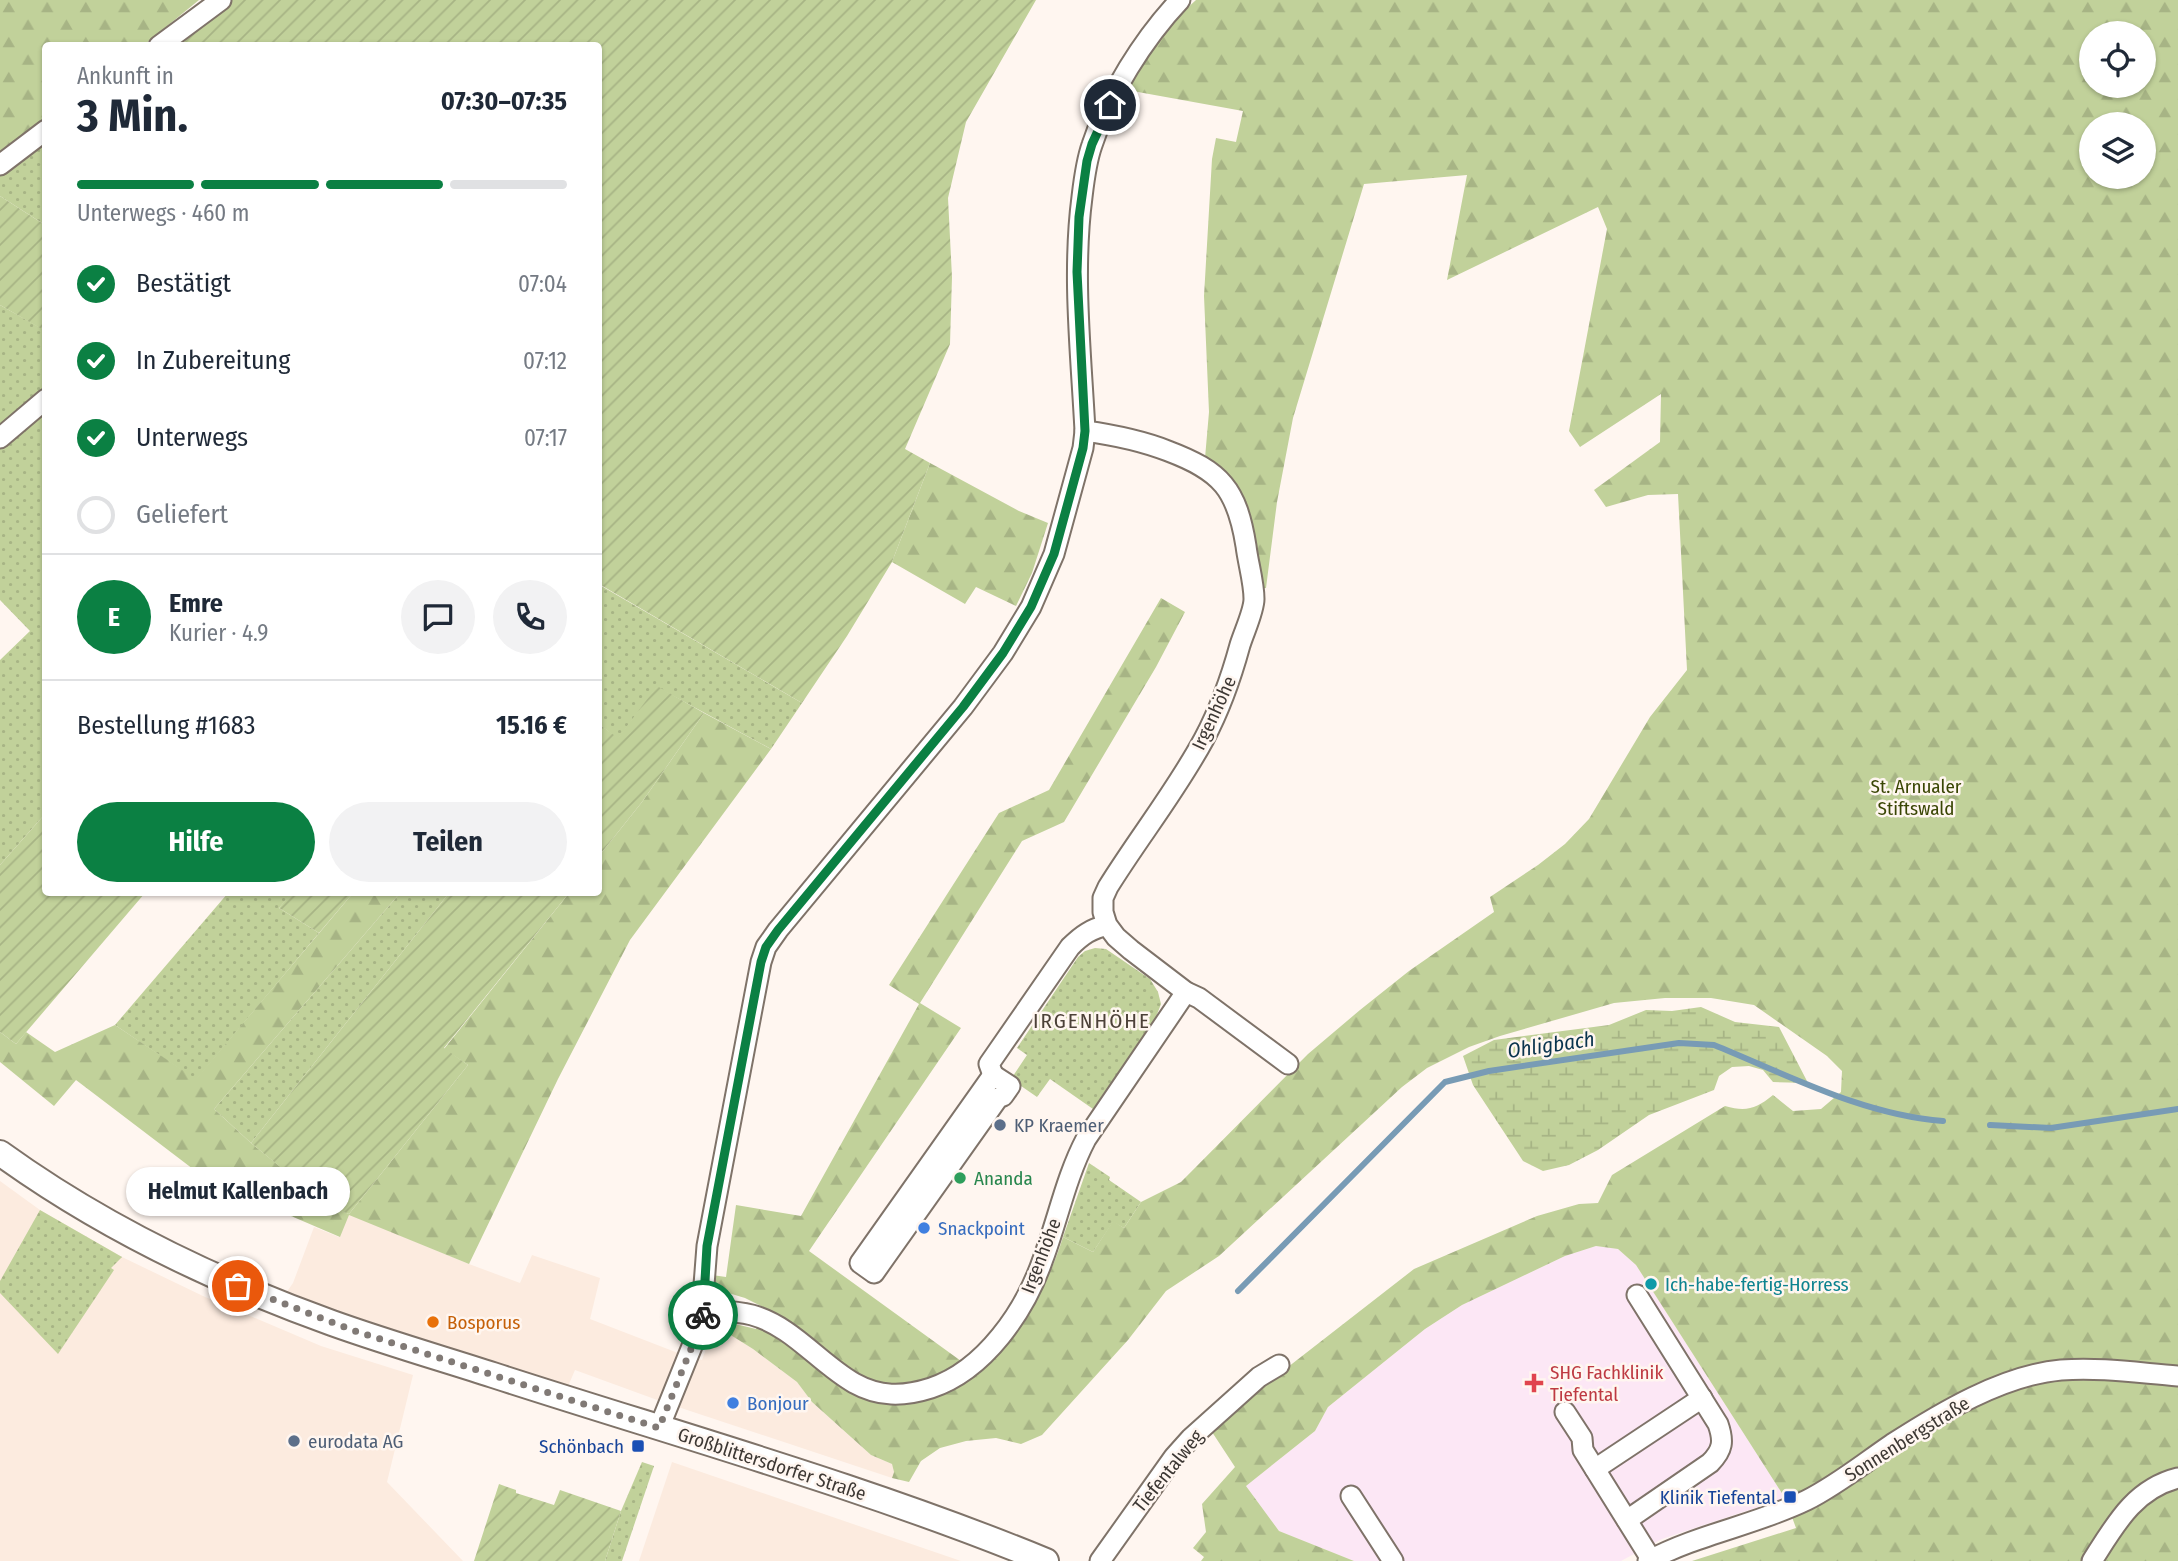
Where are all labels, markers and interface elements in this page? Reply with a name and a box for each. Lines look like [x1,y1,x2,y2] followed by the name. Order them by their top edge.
[2079,21,2156,189] map controls
[2079,21,2156,98] button: locate
[77,62,174,90] text: Ankunft in
[1080,75,1140,135] pin
[441,86,567,117] text: 07:30–07:35
[1091,86,1129,124] icon: home
[77,88,188,143] text: 3 Min.
[2079,112,2156,189] button: layers
[77,199,249,227] text: Unterwegs · 460 m
[77,265,115,303] icon: check
[136,268,231,299] text: Bestätigt
[518,270,567,298] text: 07:04
[77,342,115,380] icon: check
[136,345,290,376] text: In Zubereitung
[523,347,567,375] text: 07:12
[77,419,115,457] icon: check
[136,422,248,453] text: Unterwegs
[524,424,567,452] text: 07:17
[136,499,228,530] text: Geliefert
[401,580,475,654] button: chat
[493,580,567,654] button: phone
[169,588,223,619] text: Emre
[108,602,120,633] text: E
[169,619,269,647] text: Kurier · 4.9
[1187,672,1241,754] street label: Irgenhöhe
[77,710,256,741] text: Bestellung #1683
[496,710,567,741] text: 15.16 €
[1871,775,1962,820] park label: St. Arnualer Stiftswald
[77,802,315,882] button: Hilfe
[329,802,567,882] button: Teilen
[1033,1008,1151,1034] district label: IRGENHÖHE
[1506,1026,1596,1064] water label: Ohligbach
[1014,1114,1104,1137] place label: KP Kraemer
[992,1117,1008,1133] marker: KP Kraemer
[126,1167,350,1216] callout: Helmut Kallenbach
[974,1167,1033,1190] place label: Ananda
[952,1170,968,1186] marker: Ananda
[148,1177,328,1205] text: Helmut Kallenbach
[1016,1215,1066,1297] street label: Irgenhöhe
[938,1217,1026,1240] place label: Snackpoint
[916,1220,932,1236] marker: Snackpoint
[208,1256,268,1316] pin
[219,1267,257,1305] icon: bag
[1665,1273,1849,1296] place label: Ich-habe-fertig-Horress
[1643,1276,1659,1292] marker: Ich-habe-fertig-Horress
[668,1280,738,1350] courier
[684,1296,722,1334] icon: bike
[447,1311,520,1334] place label: Bosporus
[425,1314,441,1330] marker: Bosporus
[1550,1361,1663,1406] place label: SHG Fachklinik Tiefental
[1524,1373,1544,1393] marker: SHG Fachklinik Tiefental
[1840,1391,1974,1487] street label: Sonnenbergstraße
[747,1392,809,1415] place label: Bonjour
[725,1395,741,1411] marker: Bonjour
[675,1423,869,1505] street label: Großblittersdorfer Straße
[1128,1425,1208,1517] street label: Tiefentalweg
[308,1430,403,1453] place label: eurodata AG
[286,1433,302,1449] marker: eurodata AG
[539,1435,624,1458] place label: Schönbach
[630,1438,646,1454] marker: Schönbach
[1660,1486,1776,1509] place label: Klinik Tiefental
[1782,1489,1798,1505] marker: Klinik Tiefental

